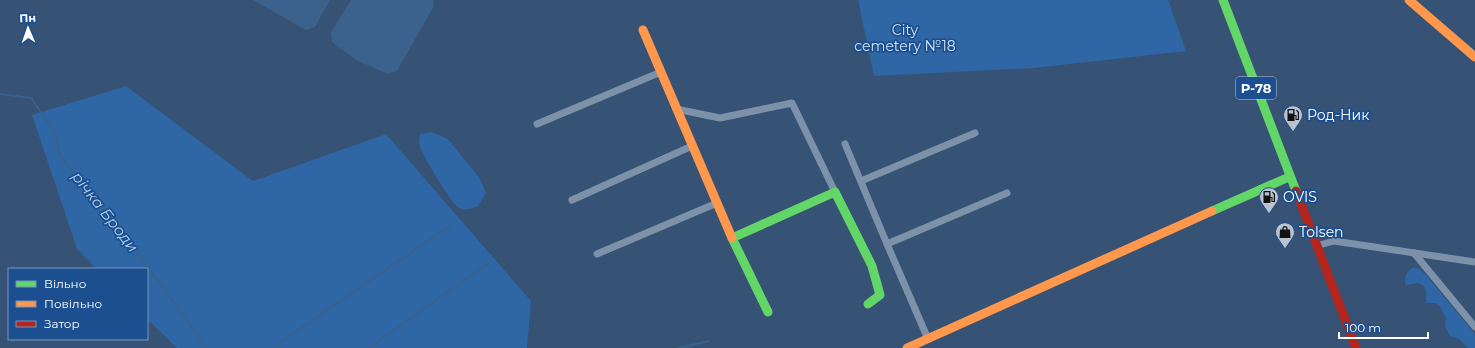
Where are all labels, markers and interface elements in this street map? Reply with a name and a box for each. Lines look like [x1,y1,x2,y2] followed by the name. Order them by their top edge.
[8,8,48,48] north arrow
[19,11,36,25] text: Пн
[854,21,956,55] park label: City cemetery №18
[1236,77,1276,99] road number: Р-78
[1282,104,1304,132] fuel station icon: Род-Ник
[1307,106,1369,124] place label: Род-Ник
[68,168,143,256] water label: річка Броди
[1258,186,1280,214] fuel station icon: OVIS
[1283,188,1317,206] place label: OVIS
[1274,221,1296,249] shop icon: Tolsen
[1299,223,1344,241] place label: Tolsen
[8,268,148,340] legend
[44,276,87,291] text: Вільно
[44,296,103,311] text: Повільно
[1339,314,1428,340] scale bar
[44,316,80,331] text: Затор
[1345,320,1381,335] text: 100 m

